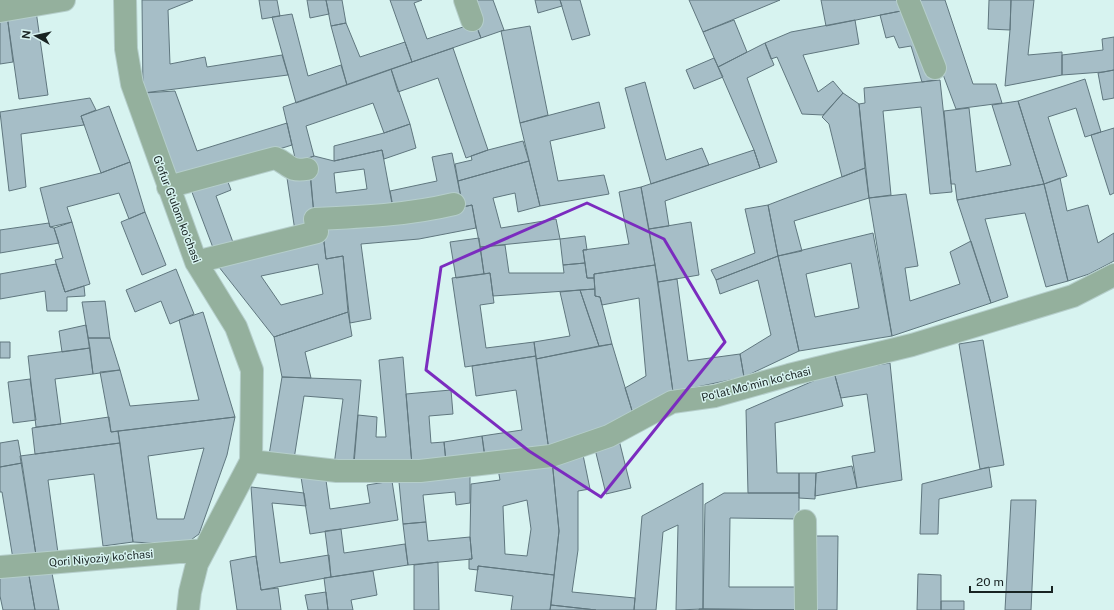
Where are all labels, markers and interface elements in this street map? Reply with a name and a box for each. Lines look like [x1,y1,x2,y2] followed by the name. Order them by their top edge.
[16,16,56,56] north arrow
[20,30,33,40] text: N
[151,154,203,264] street label: Gʻofur Gʻulom koʻchasi
[700,365,812,403] street label: Poʻlat Moʻmin koʻchasi
[48,547,154,569] street label: Qori Niyoziy koʻchasi
[970,568,1052,594] scale bar
[976,575,1004,589] text: 20 m

